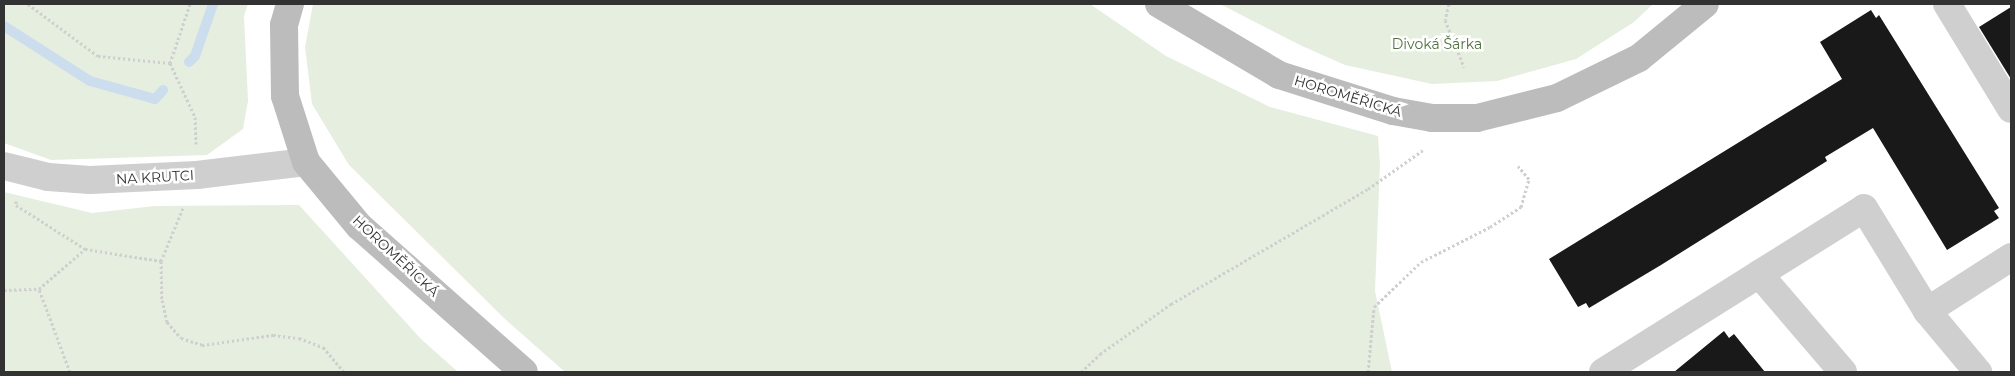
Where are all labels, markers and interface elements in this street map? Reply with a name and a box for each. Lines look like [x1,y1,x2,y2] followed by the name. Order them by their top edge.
[1392,36,1482,52] park label: Divoká Šárka
[1292,72,1404,120] street label: HOROMĚŘICKÁ
[116,167,194,187] street label: NA KRUTCI
[349,212,443,300] street label: HOROMĚŘICKÁ

